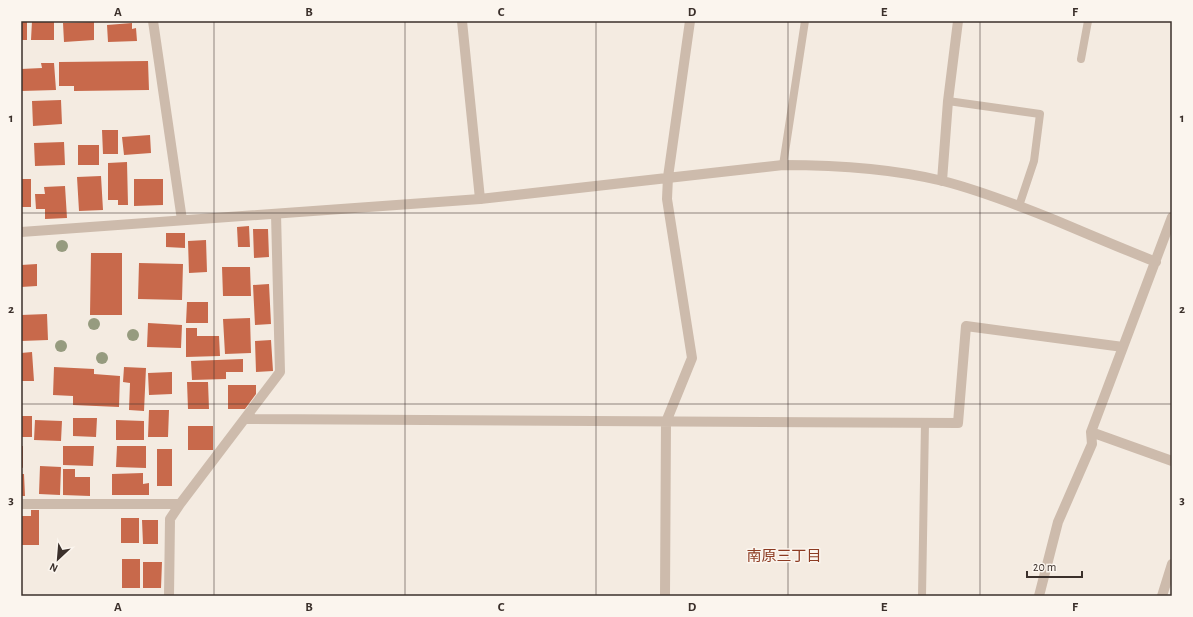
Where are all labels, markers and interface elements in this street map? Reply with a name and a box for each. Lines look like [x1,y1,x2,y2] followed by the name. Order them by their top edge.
[114,6,122,19] text: A
[305,6,313,19] text: B
[498,6,505,19] text: C
[688,6,697,19] text: D
[881,6,888,19] text: E
[1072,6,1079,19] text: F
[9,112,13,125] text: 1
[1180,112,1184,125] text: 1
[8,303,14,316] text: 2
[1179,303,1185,316] text: 2
[8,494,14,507] text: 3
[1179,494,1185,507] text: 3
[38,539,78,579] north arrow
[746,548,822,564] district label: 南原三丁目
[1027,553,1082,579] scale bar
[48,561,60,574] text: N
[1033,561,1056,573] text: 20 m
[114,601,122,614] text: A
[305,601,313,614] text: B
[498,601,505,614] text: C
[688,601,697,614] text: D
[881,601,888,614] text: E
[1072,601,1079,614] text: F

